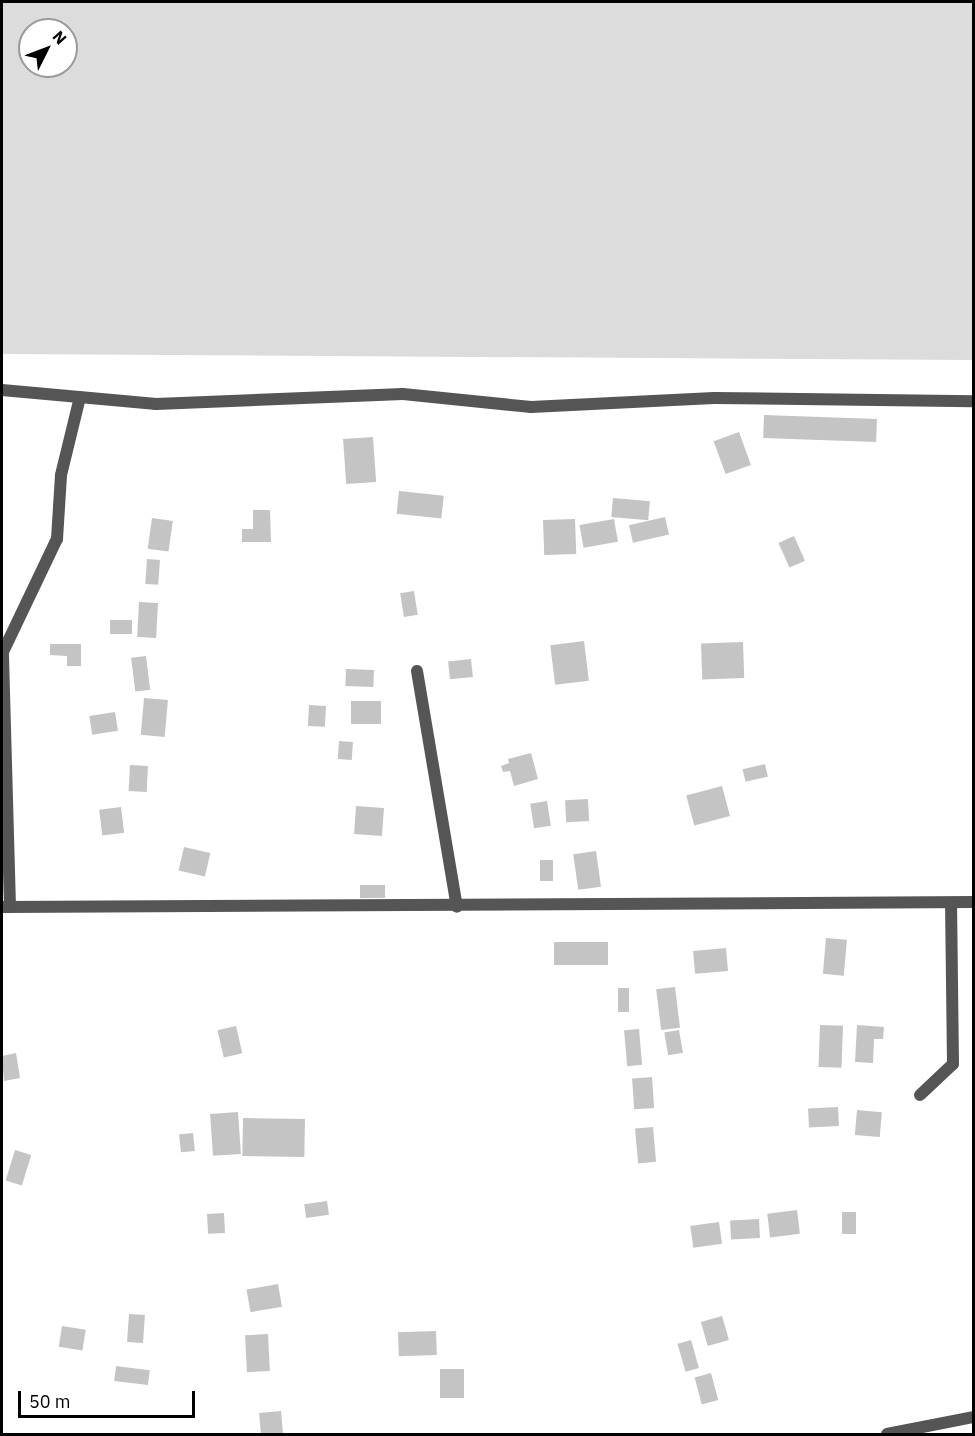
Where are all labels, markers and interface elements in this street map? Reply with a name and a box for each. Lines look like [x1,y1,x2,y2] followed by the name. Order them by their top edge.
[18,18,78,78] north arrow
[49,26,71,48] text: N
[21,1379,198,1417] scale bar
[29,1390,71,1413] text: 50 m

